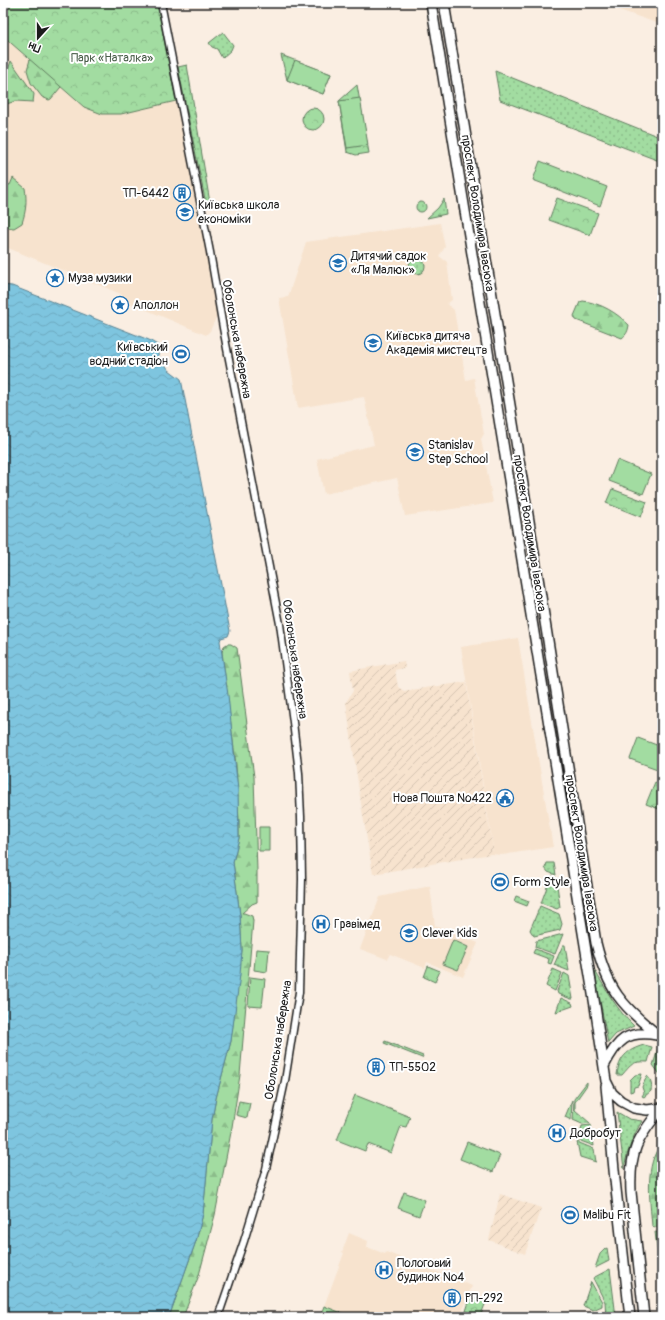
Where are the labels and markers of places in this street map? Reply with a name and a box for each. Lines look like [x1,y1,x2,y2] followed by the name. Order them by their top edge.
[172,183,192,203] building icon: ТП-6442
[122,186,169,201] place label: ТП-6442
[198,198,280,227] place label: Київська школа економіки
[175,202,195,222] school or university icon: Київська школа економіки
[350,249,426,278] place label: Дитячий садок «Ля Малюк»
[328,253,348,273] school or university icon: Дитячий садок «Ля Малюк»
[45,268,65,288] place icon: Муза музики
[68,271,132,286] place label: Муза музики
[110,295,130,315] place icon: Аполлон
[133,298,178,313] place label: Аполлон
[386,329,488,358] place label: Київська дитяча Академія мистецтв
[363,333,383,353] school or university icon: Київська дитяча Академія мистецтв
[90,340,168,369] place label: Київський водний стадіон
[171,344,191,364] sports icon: Київський водний стадіон
[428,438,489,467] place label: Stanislav Step School
[405,442,425,462] school or university icon: Stanislav Step School
[495,788,515,808] public building icon: Нова Пошта №422
[393,791,492,806] place label: Нова Пошта №422
[490,872,510,892] sports icon: Form Style
[513,875,569,890] place label: Form Style
[311,914,331,934] hospital icon: Гравімед
[334,917,381,932] place label: Гравімед
[399,923,419,943] school or university icon: Clever Kids
[422,926,478,941] place label: Clever Kids
[366,1057,386,1077] building icon: ТП-5502
[389,1060,436,1075] place label: ТП-5502
[547,1123,567,1143] hospital icon: Добробут
[569,1126,621,1141] place label: Добробут
[560,1205,580,1225] sports icon: Malibu Fit
[583,1208,631,1223] place label: Malibu Fit
[397,1256,464,1285] place label: Пологовий будинок №4
[374,1260,394,1280] hospital icon: Пологовий будинок №4
[442,1288,462,1308] building icon: РП-292
[465,1291,503,1306] place label: РП-292

